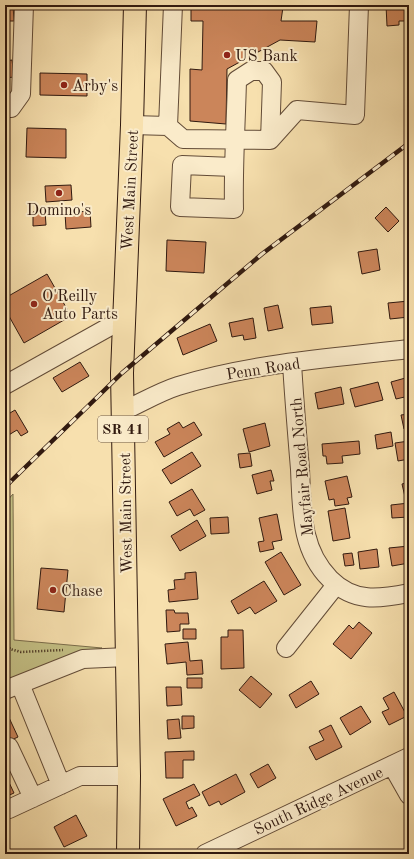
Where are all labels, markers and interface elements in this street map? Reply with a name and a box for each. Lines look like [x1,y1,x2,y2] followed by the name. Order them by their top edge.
[235,49,298,65] place label: US Bank
[222,50,232,60] marker: US Bank
[72,79,118,95] place label: Arby's
[59,80,69,90] marker: Arby's
[120,129,142,251] street label: West Main Street
[54,188,64,198] marker: Domino's
[27,203,91,219] place label: Domino's
[42,289,118,323] place label: O'Reilly Auto Parts
[29,299,39,309] marker: O'Reilly Auto Parts
[225,356,302,384] street label: Penn Road
[289,396,317,537] street label: Mayfair Road North
[98,416,148,442] road number: SR 41
[118,452,136,574] street label: West Main Street
[61,584,103,600] place label: Chase
[48,585,58,595] marker: Chase
[252,765,386,839] street label: South Ridge Avenue

